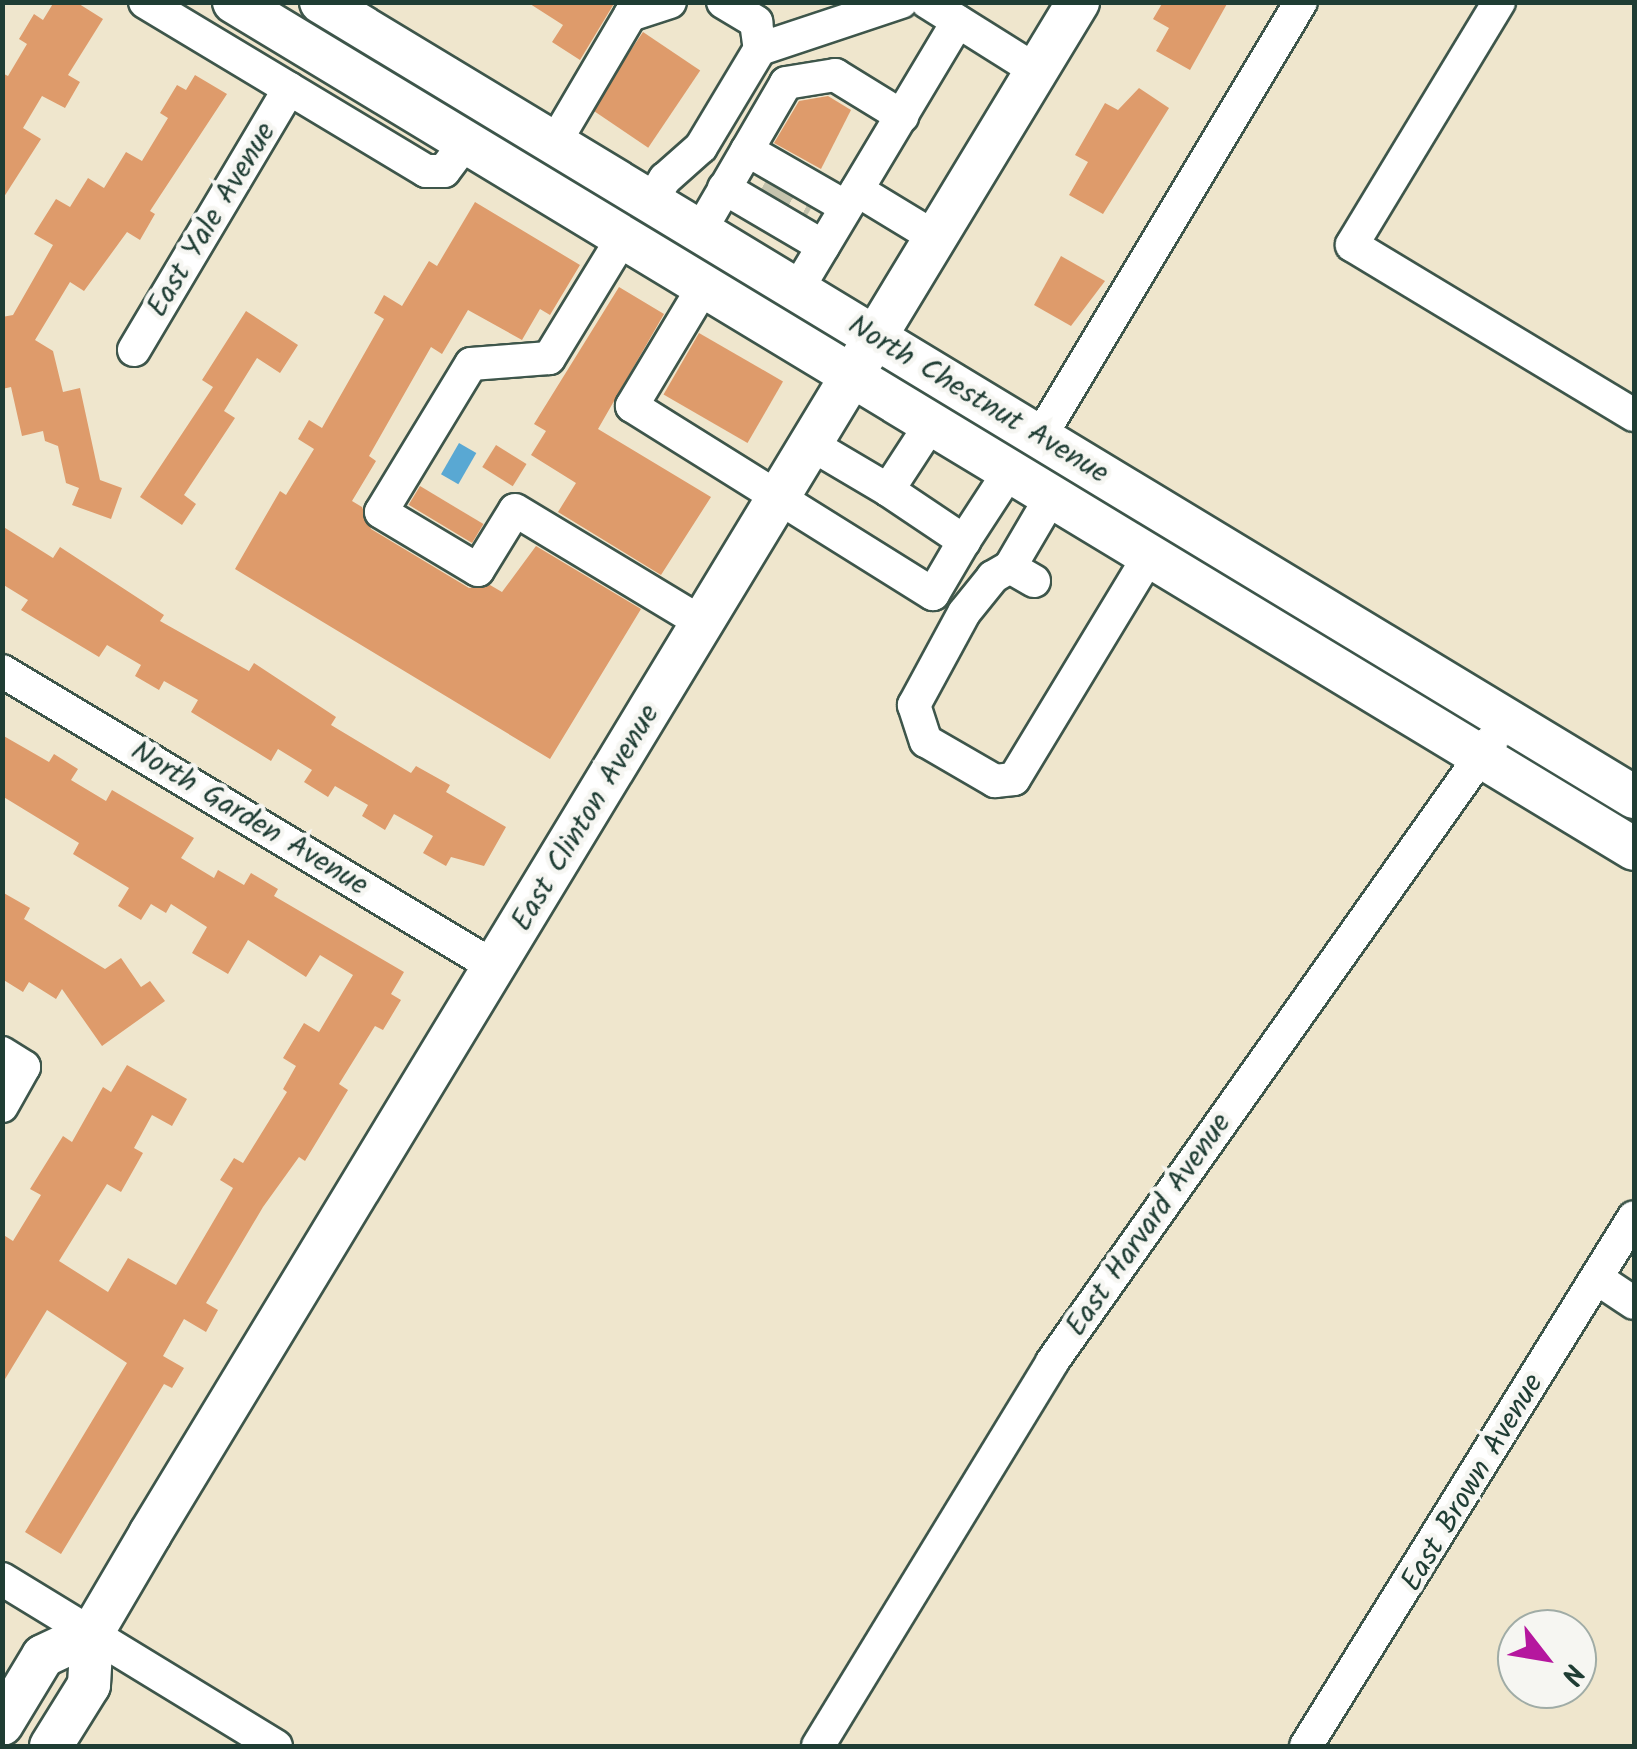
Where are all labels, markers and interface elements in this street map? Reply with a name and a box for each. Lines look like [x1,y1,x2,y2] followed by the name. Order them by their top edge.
[140,116,284,324] street label: East Yale Avenue
[841,308,1115,492] street label: North Chestnut Avenue
[504,698,668,938] street label: East Clinton Avenue
[124,734,374,904] street label: North Garden Avenue
[1059,1106,1239,1344] street label: East Harvard Avenue
[1394,1368,1552,1598] street label: East Brown Avenue
[1497,1609,1597,1709] north arrow
[1548,1655,1595,1693] text: N

